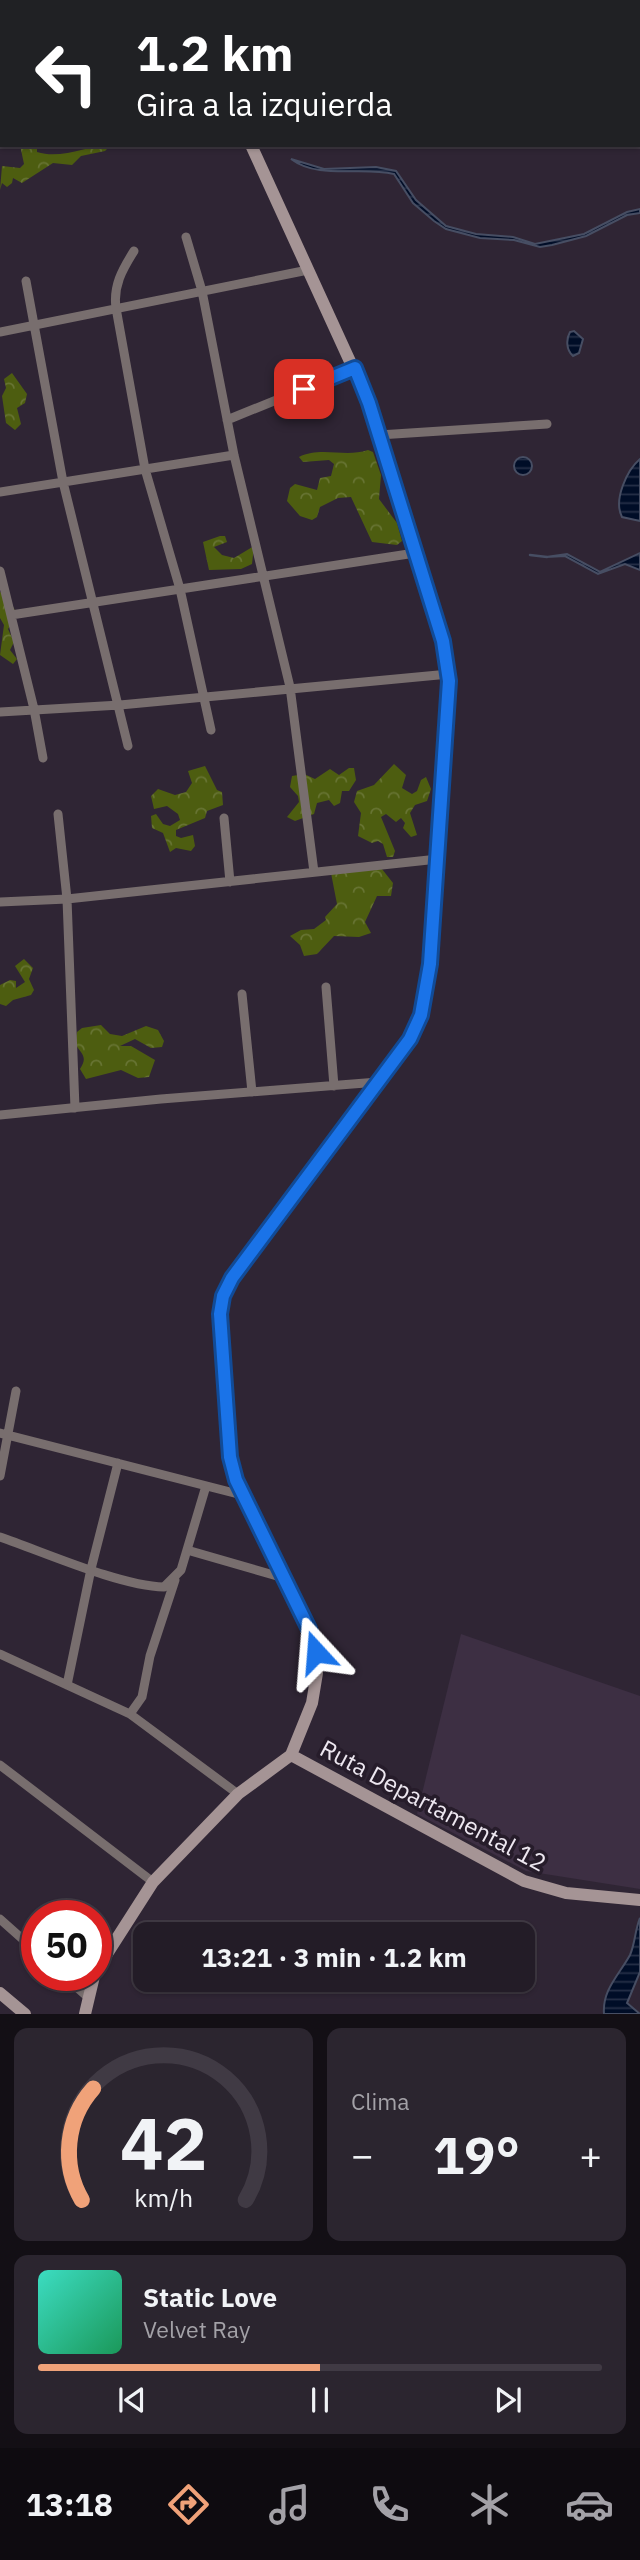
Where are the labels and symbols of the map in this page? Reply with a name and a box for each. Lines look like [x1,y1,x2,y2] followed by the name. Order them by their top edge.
[274,359,334,419] pin
[279,1615,353,1689] position arrow
[315,1732,552,1878] street label: Ruta Departamental 12
[21,1900,112,1991] speed limit sign: 50

